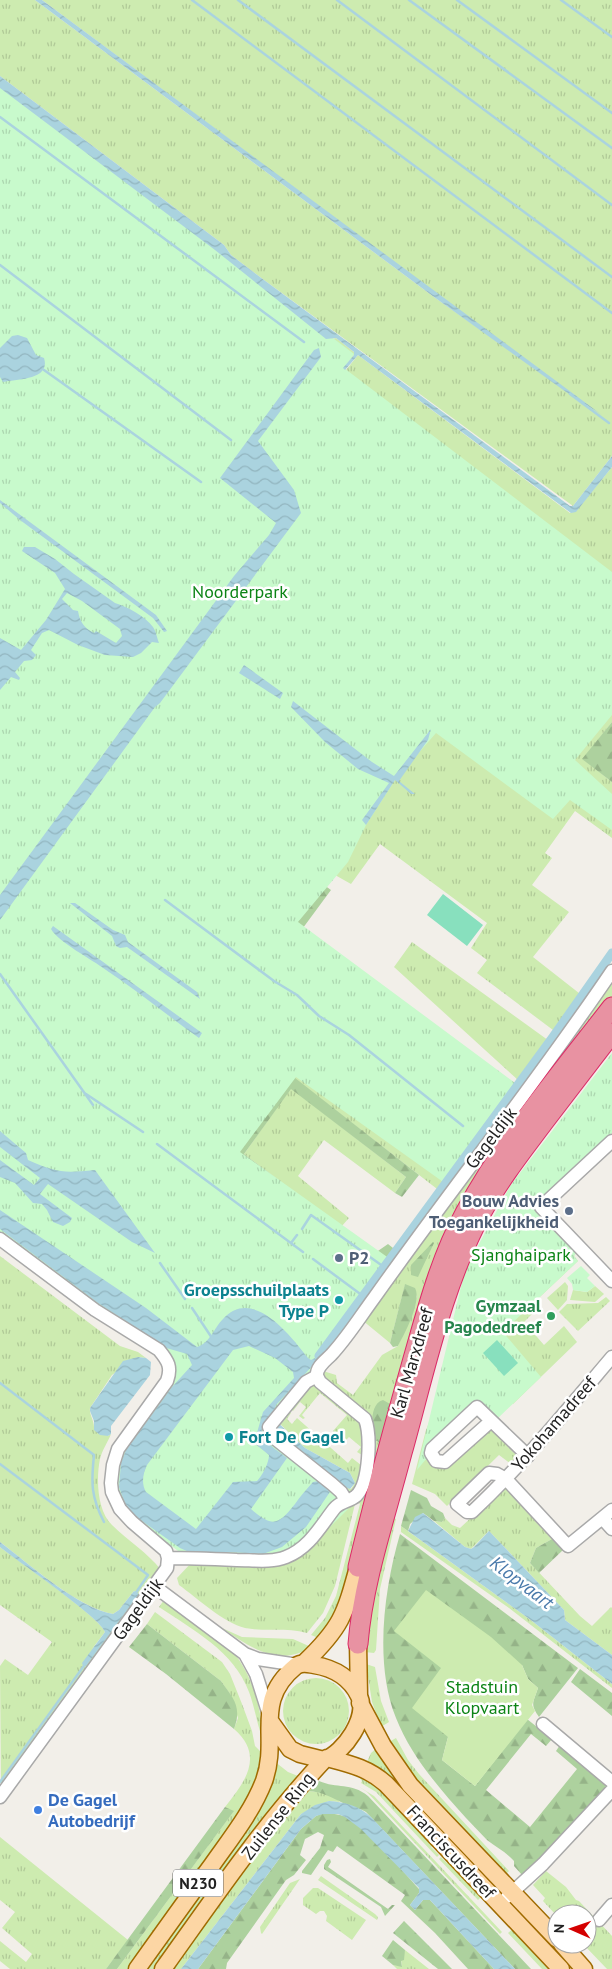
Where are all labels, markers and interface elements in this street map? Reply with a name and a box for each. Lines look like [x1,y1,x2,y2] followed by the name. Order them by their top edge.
[192,580,288,603] park label: Noorderpark
[460,1102,522,1173] street label: Gageldijk
[429,1189,559,1233] place label: Bouw Advies Toegankelijkheid
[563,1205,575,1217] marker: Bouw Advies Toegankelijkheid
[471,1243,571,1266] park label: Sjanghaipark
[349,1246,370,1269] place label: P2
[333,1252,345,1264] marker: P2
[184,1278,329,1322] place label: Groepsschuilplaats Type P
[333,1294,345,1306] marker: Groepsschuilplaats Type P
[444,1294,542,1338] place label: Gymzaal Pagodedreef
[385,1304,439,1421] street label: Karl Marxdreef
[545,1310,557,1322] marker: Gymzaal Pagodedreef
[506,1371,602,1476] street label: Yokohamadreef
[239,1425,345,1448] place label: Fort De Gagel
[223,1431,235,1443] marker: Fort De Gagel
[485,1550,559,1614] water label: Klopvaart
[107,1573,168,1645] street label: Gageldijk
[445,1675,519,1719] park label: Stadstuin Klopvaart
[236,1767,319,1864] street label: Zuilense Ring
[48,1788,136,1832] place label: De Gagel Autobedrijf
[402,1800,501,1904] street label: Franciscusdreef
[32,1804,44,1816] marker: De Gagel Autobedrijf
[173,1870,223,1896] road number: N230
[547,1904,597,1954] north arrow
[550,1924,568,1933] text: N

